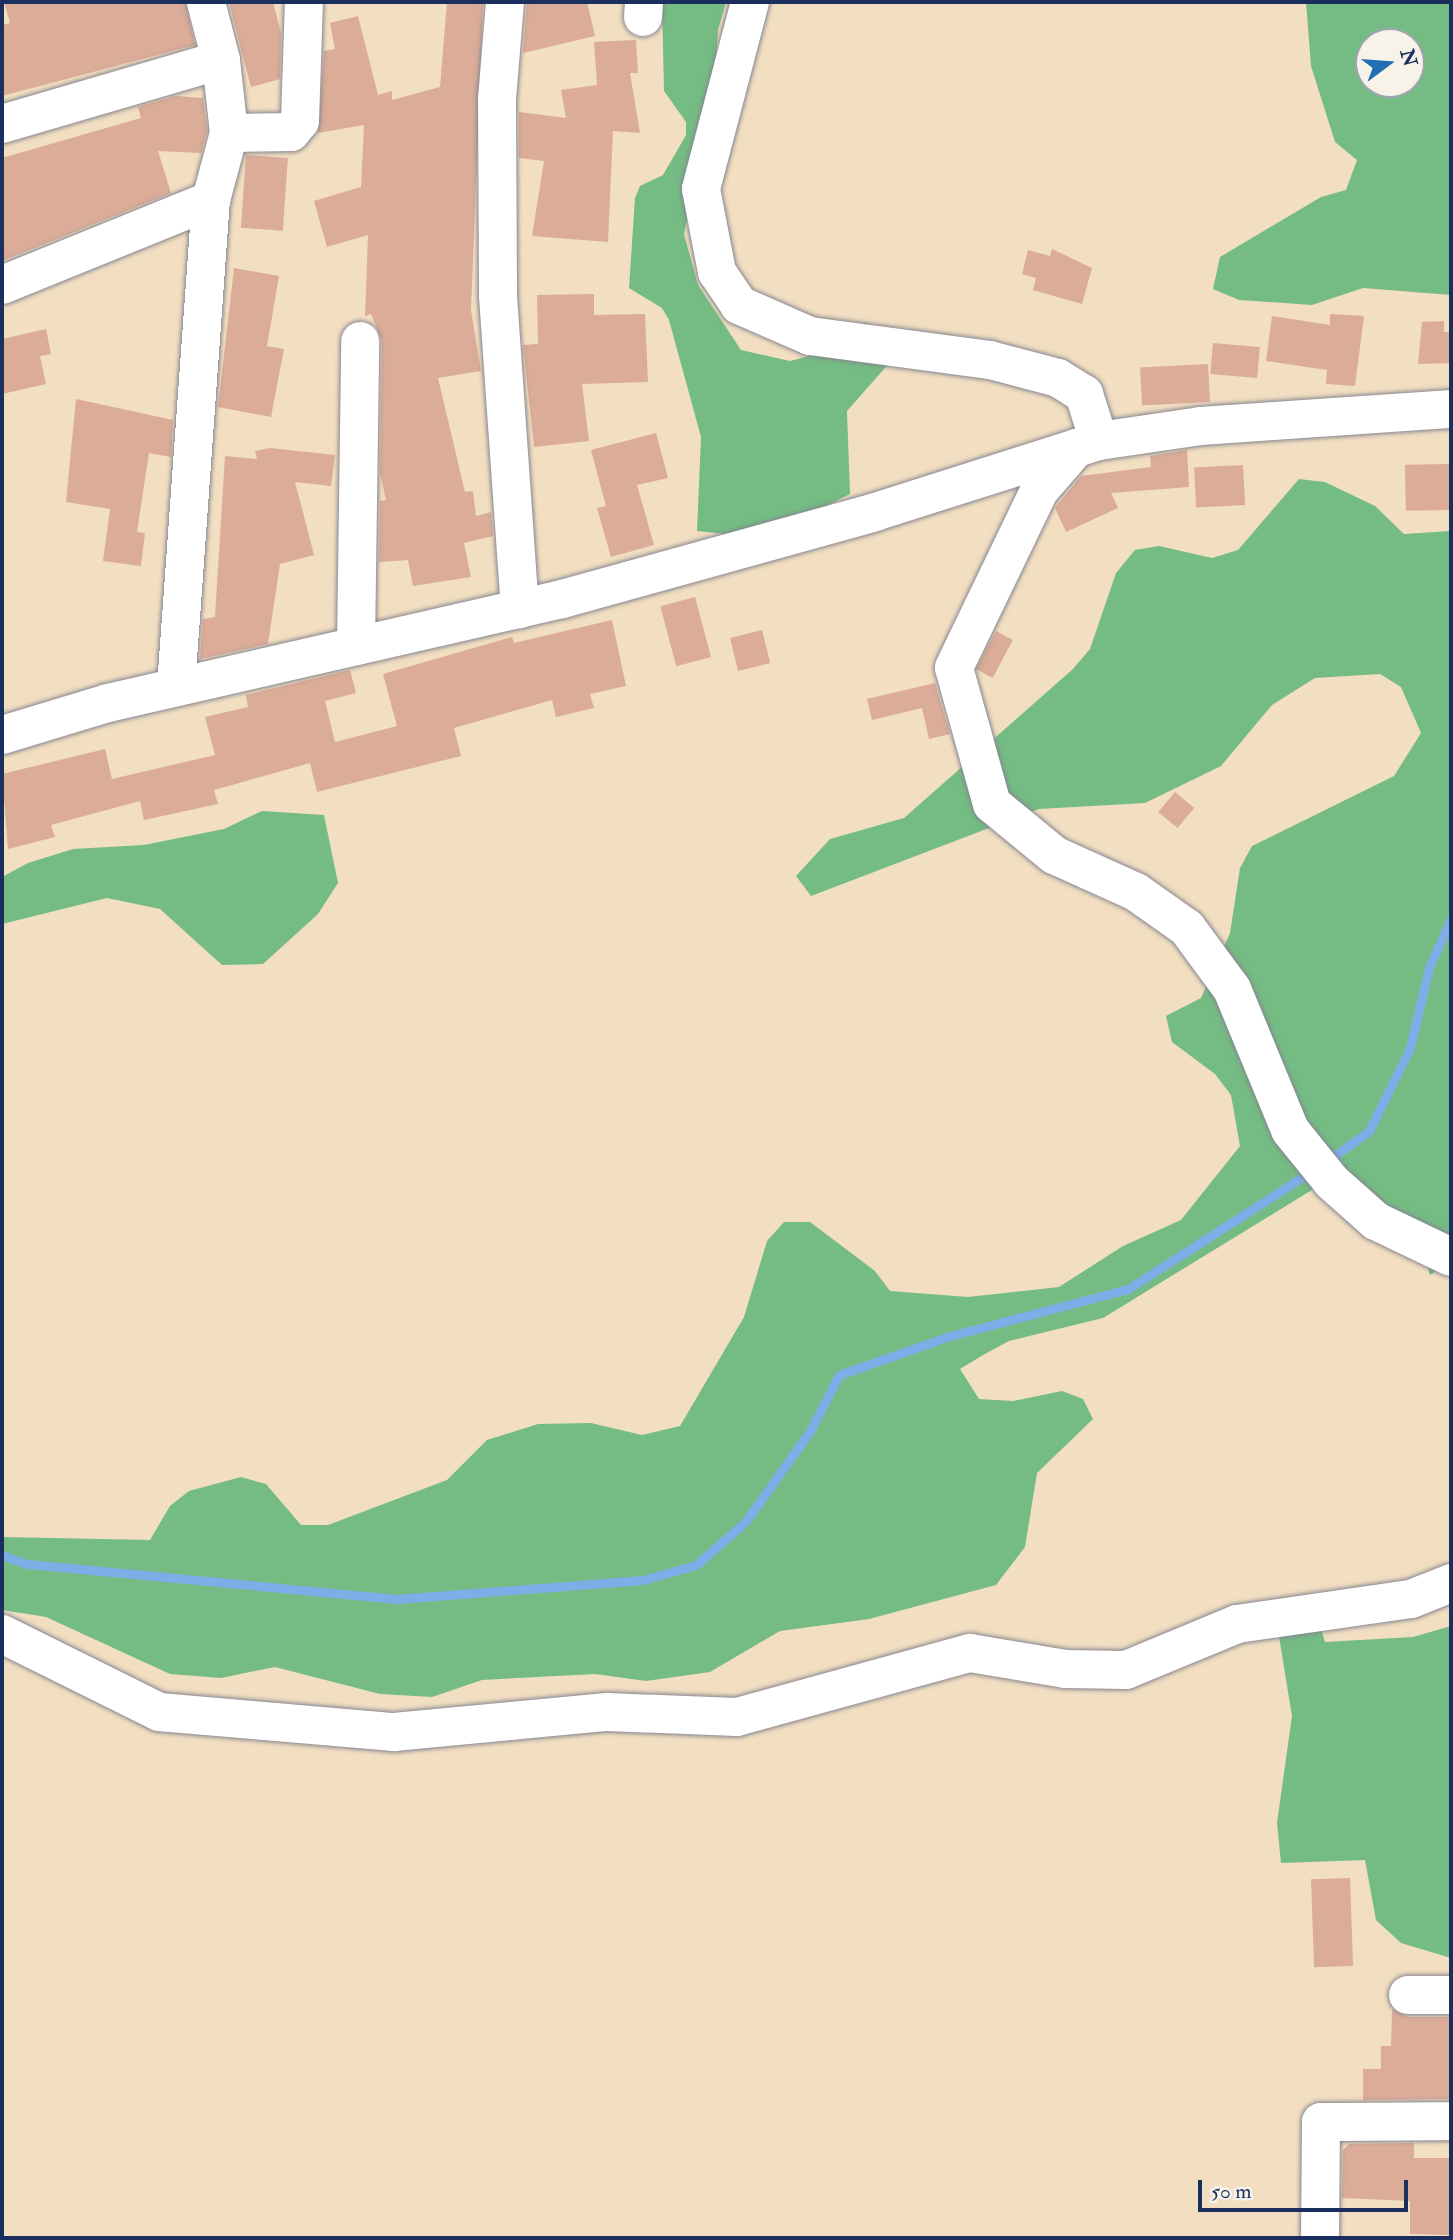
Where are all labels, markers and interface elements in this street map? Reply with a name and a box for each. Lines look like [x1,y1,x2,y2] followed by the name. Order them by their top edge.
[1355,28,1425,98] north arrow
[1394,46,1422,69] text: N
[1201,2166,1411,2210] scale bar
[1211,2178,1252,2205] text: 50 m

